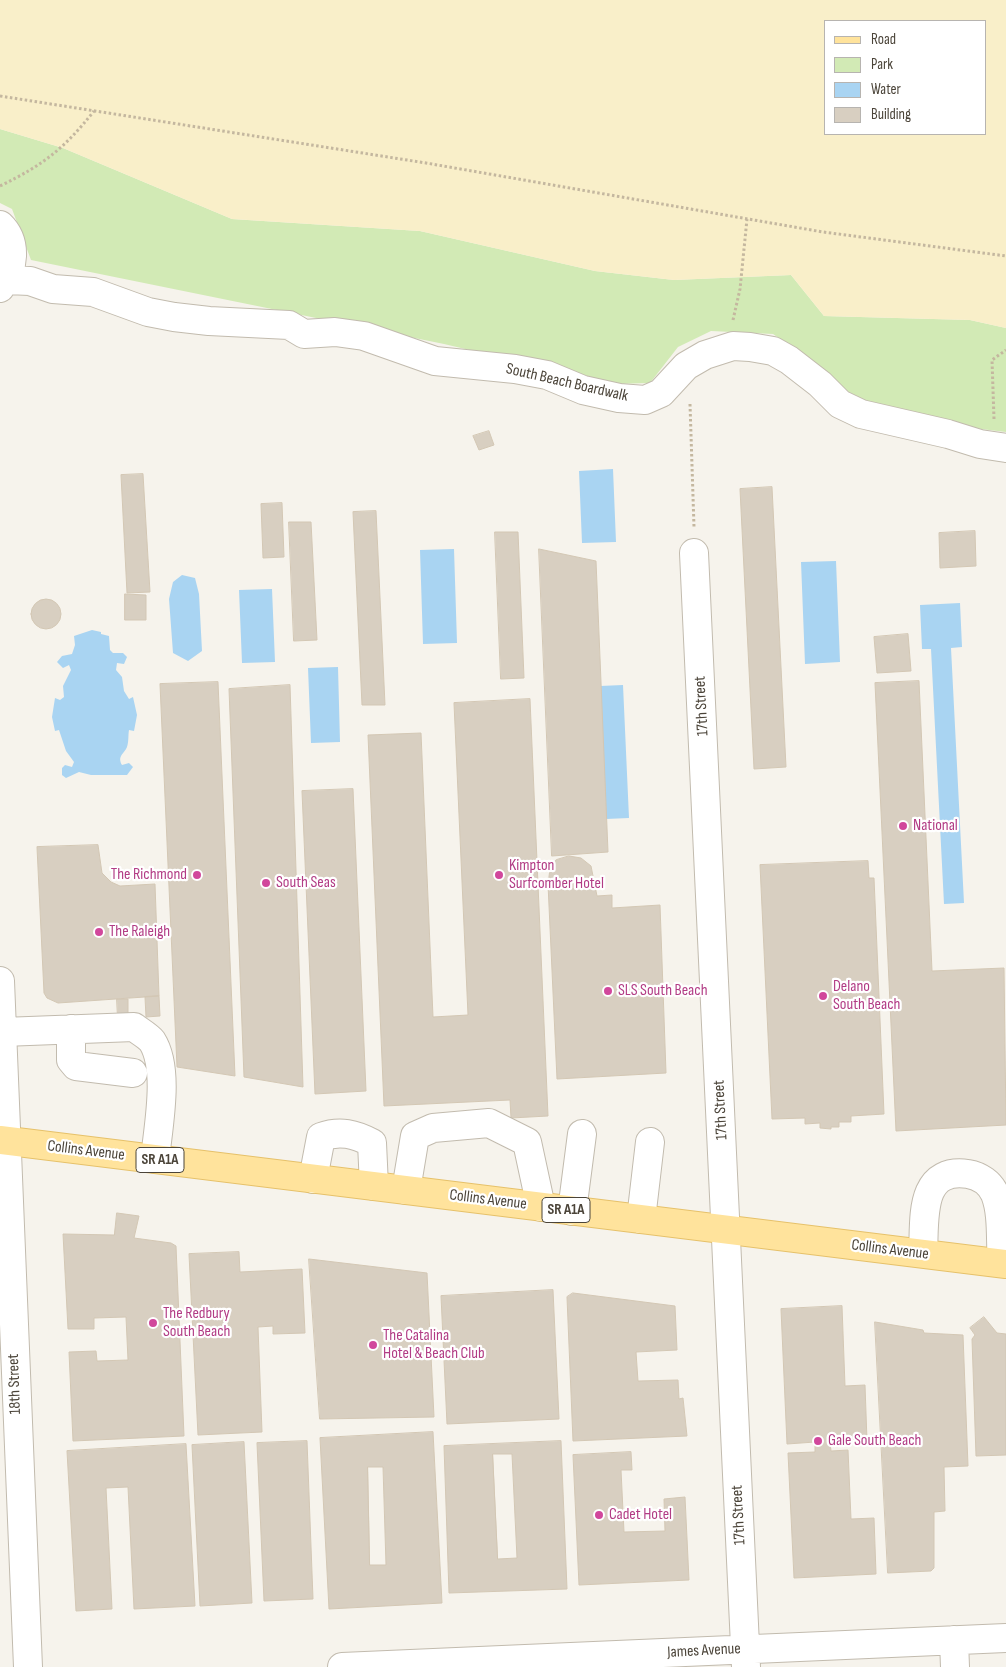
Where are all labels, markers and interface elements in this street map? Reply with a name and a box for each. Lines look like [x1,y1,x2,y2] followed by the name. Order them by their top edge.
[824,20,986,135] legend
[871,30,896,49] text: Road
[871,55,893,74] text: Park
[871,80,901,99] text: Water
[871,105,911,124] text: Building
[504,360,630,406] street label: South Beach Boardwalk
[691,675,713,737] street label: 17th Street
[913,816,958,836] place label: National
[897,820,909,832] marker: National
[509,856,604,894] place label: Kimpton Surfcomber Hotel
[111,865,187,885] place label: The Richmond
[191,869,203,881] marker: The Richmond
[493,869,505,881] marker: Kimpton Surfcomber Hotel
[276,873,336,893] place label: South Seas
[260,877,272,889] marker: South Seas
[109,922,170,942] place label: The Raleigh
[93,926,105,938] marker: The Raleigh
[833,977,900,1015] place label: Delano South Beach
[618,981,708,1001] place label: SLS South Beach
[602,985,614,997] marker: SLS South Beach
[817,990,829,1002] marker: Delano South Beach
[710,1079,732,1141] street label: 17th Street
[46,1137,126,1165] street label: Collins Avenue
[136,1148,184,1172] road number: SR A1A
[448,1186,528,1214] street label: Collins Avenue
[542,1198,590,1222] road number: SR A1A
[850,1236,930,1264] street label: Collins Avenue
[163,1304,230,1342] place label: The Redbury South Beach
[147,1317,159,1329] marker: The Redbury South Beach
[383,1326,485,1364] place label: The Catalina Hotel & Beach Club
[367,1339,379,1351] marker: The Catalina Hotel & Beach Club
[4,1353,26,1415] street label: 18th Street
[828,1431,921,1451] place label: Gale South Beach
[812,1435,824,1447] marker: Gale South Beach
[728,1484,750,1546] street label: 17th Street
[609,1505,672,1525] place label: Cadet Hotel
[593,1509,605,1521] marker: Cadet Hotel
[667,1639,741,1663] street label: James Avenue

